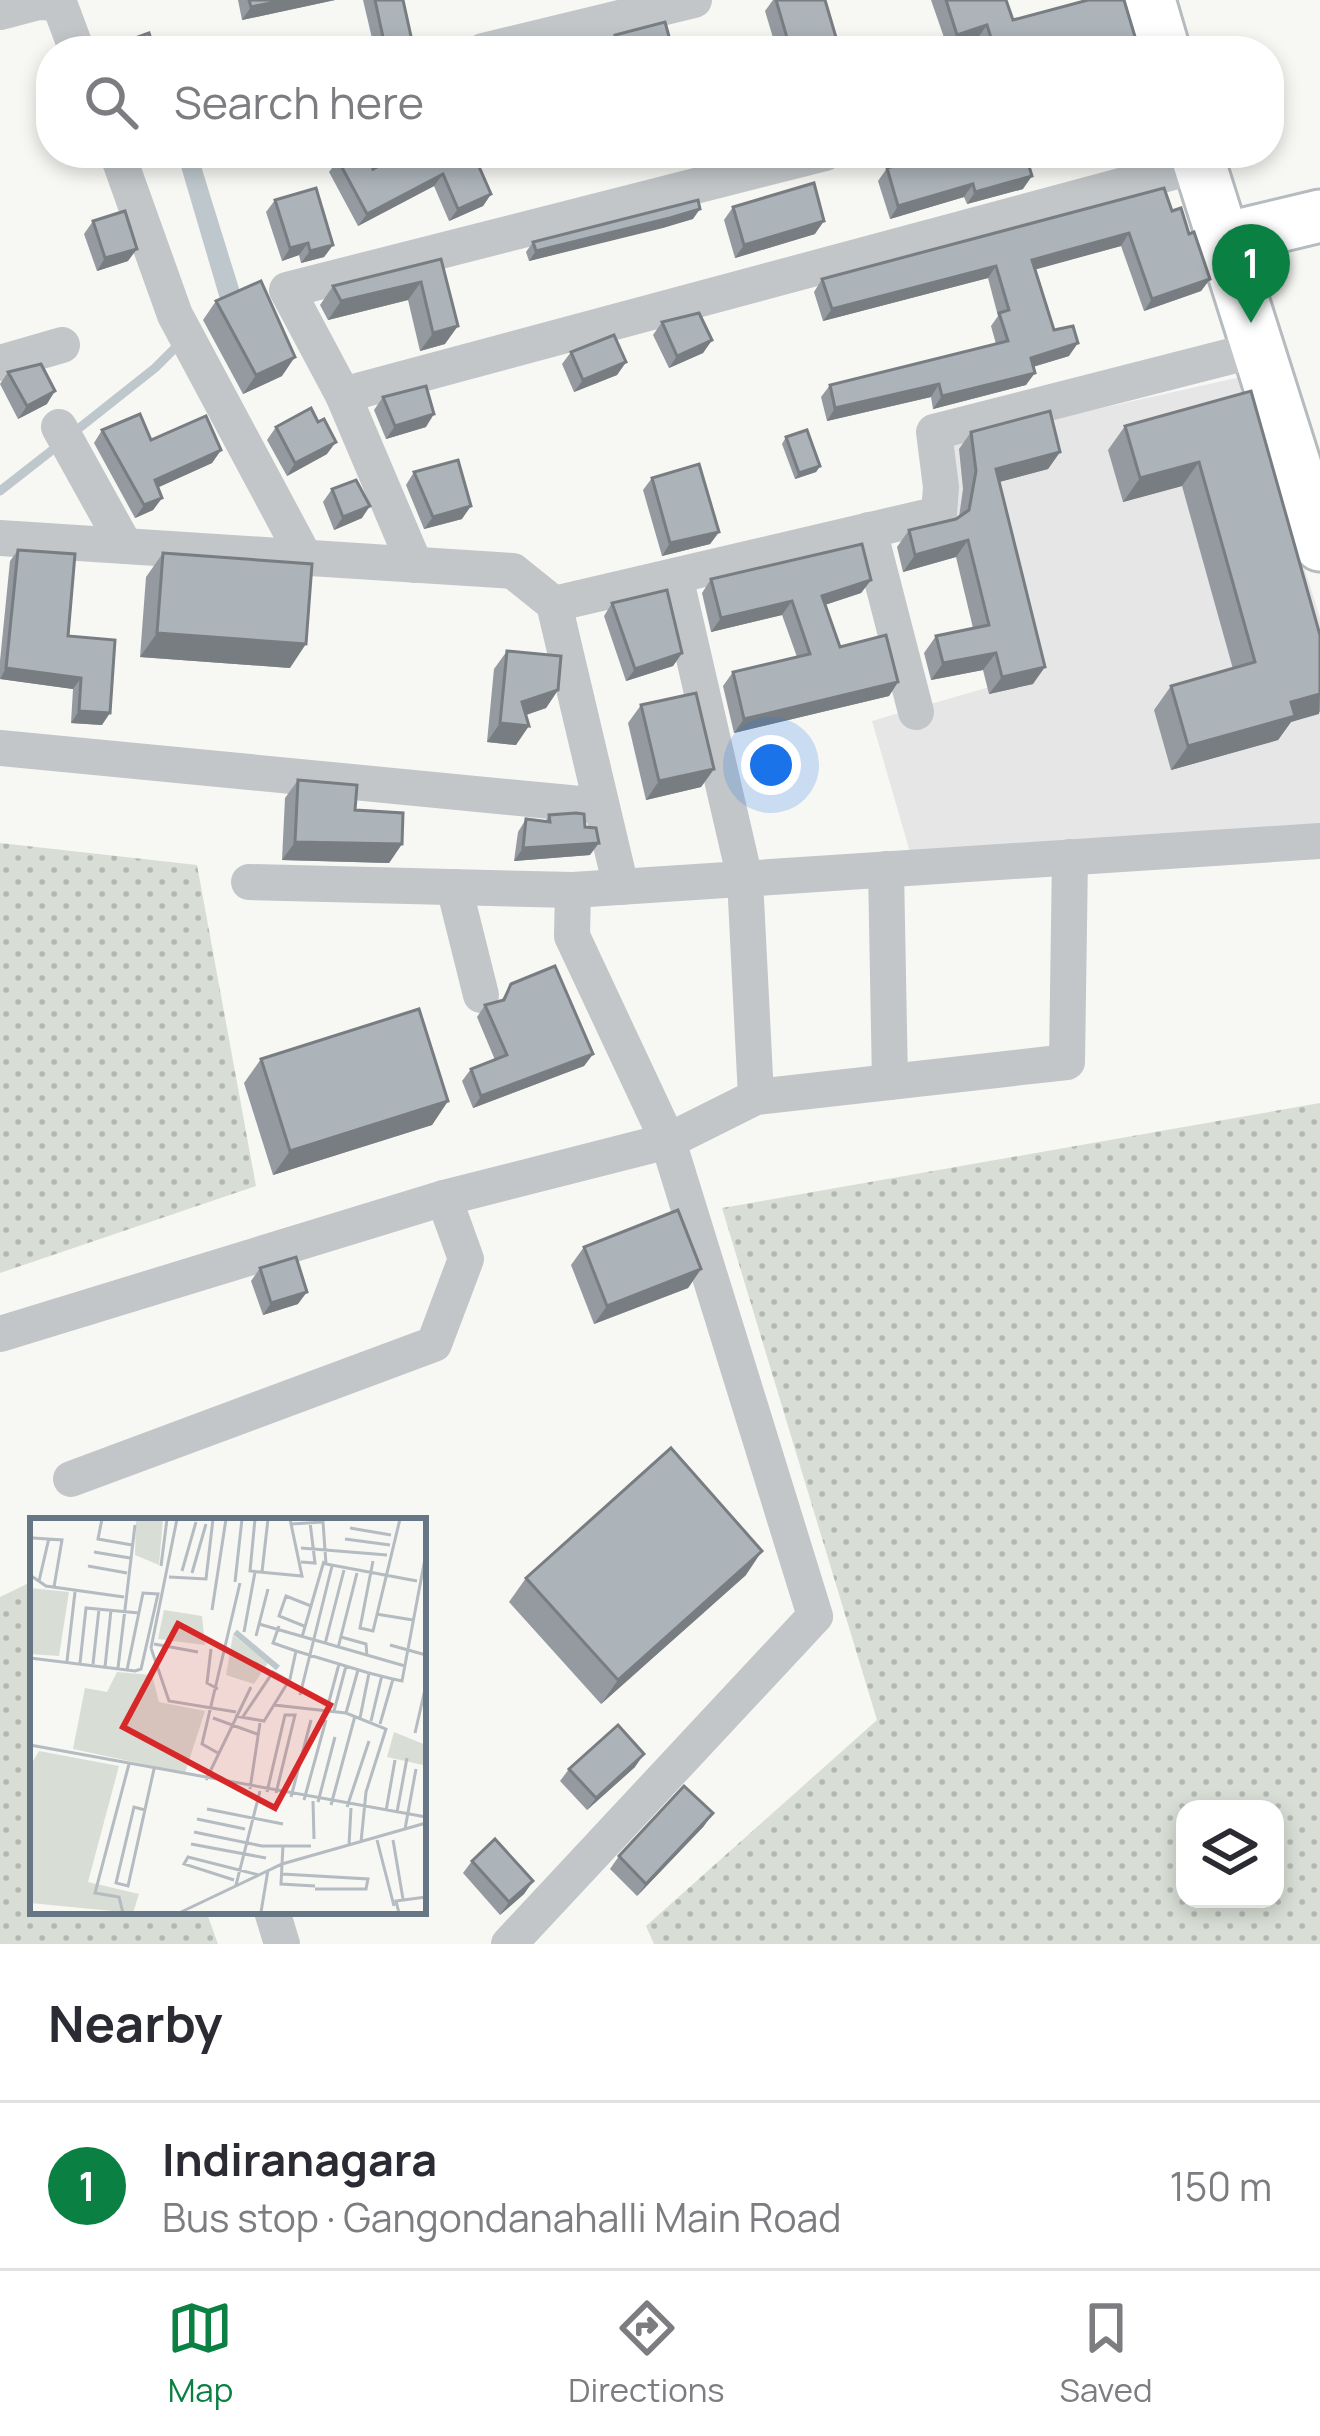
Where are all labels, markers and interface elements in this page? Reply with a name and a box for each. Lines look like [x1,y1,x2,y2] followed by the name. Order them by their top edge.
[36,36,1284,168] search box
[78,69,144,135] icon: search
[174,71,424,133] text: Search here
[1212,224,1290,323] pin: 1
[741,735,801,795] your location
[30,1518,426,1914] inset map
[1176,1800,1284,1908] map controls
[1176,1800,1284,1908] button: layers
[48,1988,223,2057] text: Nearby
[162,2128,437,2190] text: Indiranagara
[78,2159,96,2213] text: 1
[1170,2159,1272,2213] text: 150 m
[162,2190,841,2244] text: Bus stop · Gangondanahalli Main Road
[167,2295,233,2412] tab: Map
[568,2295,725,2412] tab: Directions
[1060,2295,1153,2412] tab: Saved

